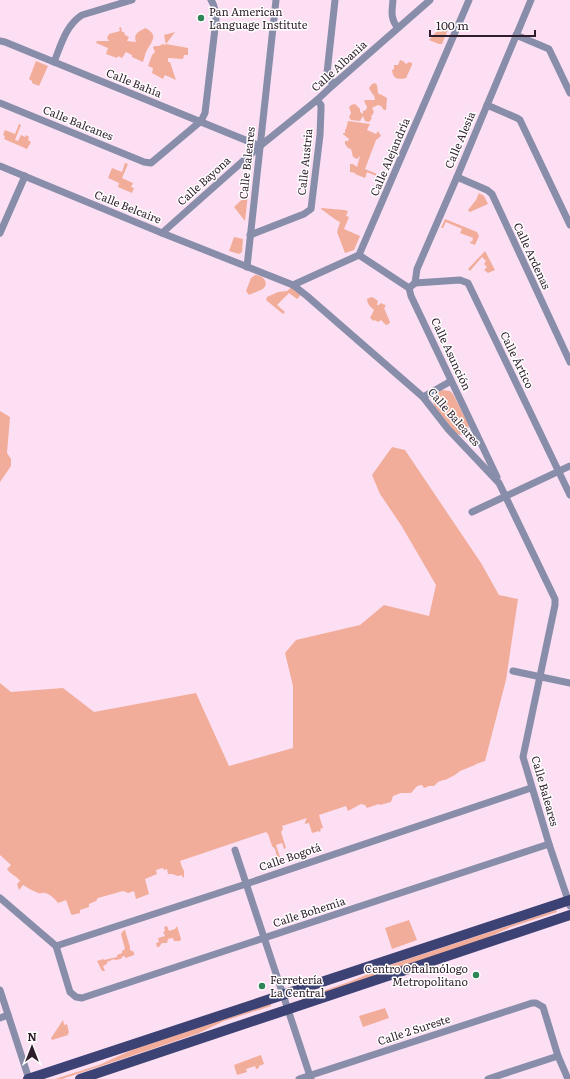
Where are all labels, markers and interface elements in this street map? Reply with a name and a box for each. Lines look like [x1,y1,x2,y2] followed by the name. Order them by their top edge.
[209,3,308,32] place label: Pan American Language Institute
[430,12,535,38] scale bar
[196,13,206,23] marker: Pan American Language Institute
[436,16,469,34] text: 100 m
[307,36,370,95] street label: Calle Albania
[104,64,165,101] street label: Calle Bahía
[41,101,116,143] street label: Calle Balcanes
[440,109,478,171] street label: Calle Alesia
[365,115,413,198] street label: Calle Alejandría
[234,126,258,200] street label: Calle Baleares
[293,128,315,196] street label: Calle Austria
[173,152,234,209] street label: Calle Bayona
[92,185,165,227] street label: Calle Belcaire
[510,220,555,292] street label: Calle Ardenas
[428,315,476,393] street label: Calle Asunción
[497,328,539,391] street label: Calle Ártico
[425,384,485,449] street label: Calle Baleares
[528,754,564,828] street label: Calle Baleares
[256,838,323,874] street label: Calle Bogotá
[270,892,347,930] street label: Calle Bohemia
[365,960,468,989] place label: Centro Oftalmólogo Metropolitano
[471,970,481,980] marker: Centro Oftalmólogo Metropolitano
[270,971,325,1000] place label: Ferretería La Central
[257,981,267,991] marker: Ferretería La Central
[375,1010,452,1048] street label: Calle 2 Sureste
[12,1027,52,1067] north arrow
[27,1028,37,1044] text: N

